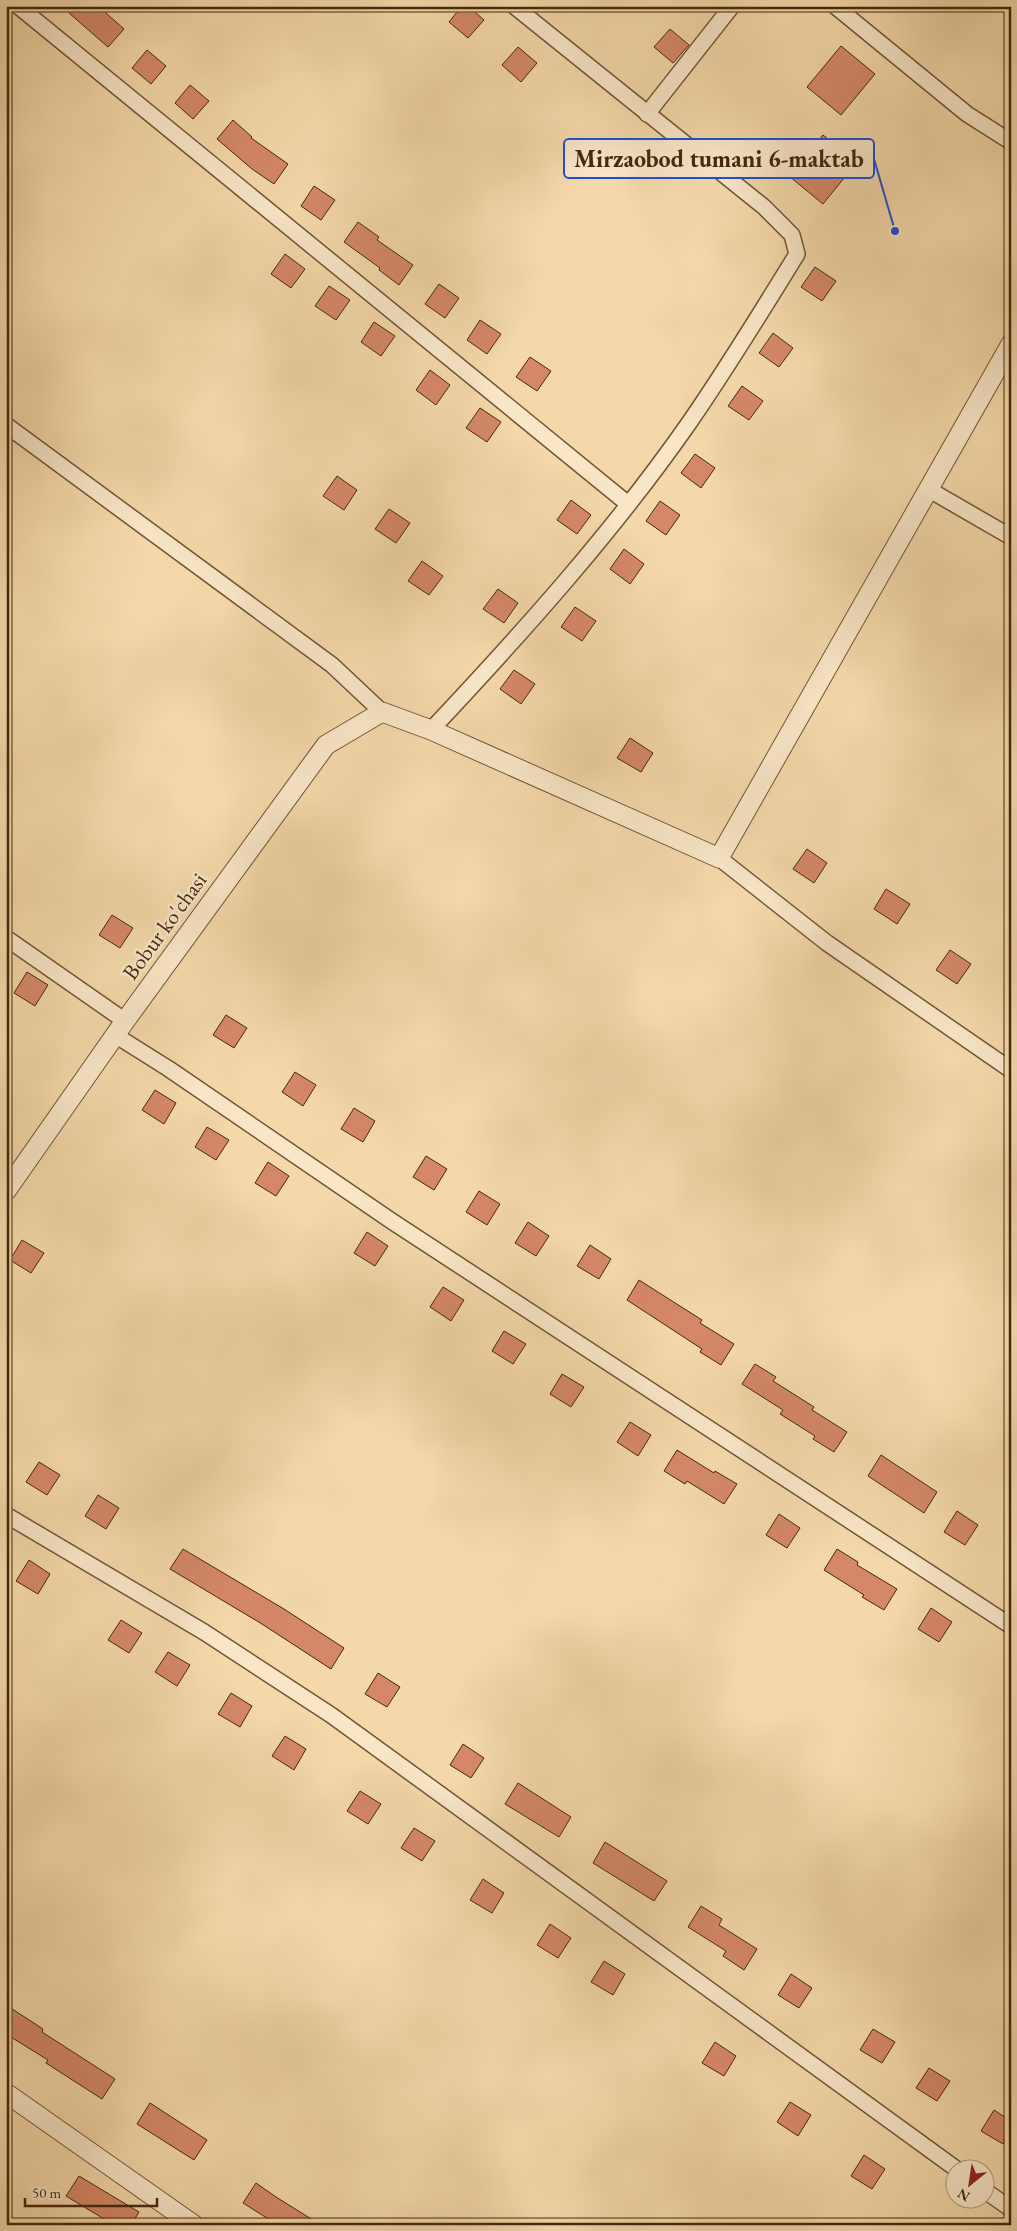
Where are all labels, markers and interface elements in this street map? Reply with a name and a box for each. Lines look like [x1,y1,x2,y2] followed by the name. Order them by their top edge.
[564,139,874,178] callout: Mirzaobod tumani 6-maktab
[574,143,864,174] text: Mirzaobod tumani 6-maktab
[116,867,213,986] street label: Bobur ko'chasi
[944,2158,994,2208] north arrow
[25,2176,158,2208] scale bar
[32,2183,61,2202] text: 50 m
[954,2184,973,2206] text: N

